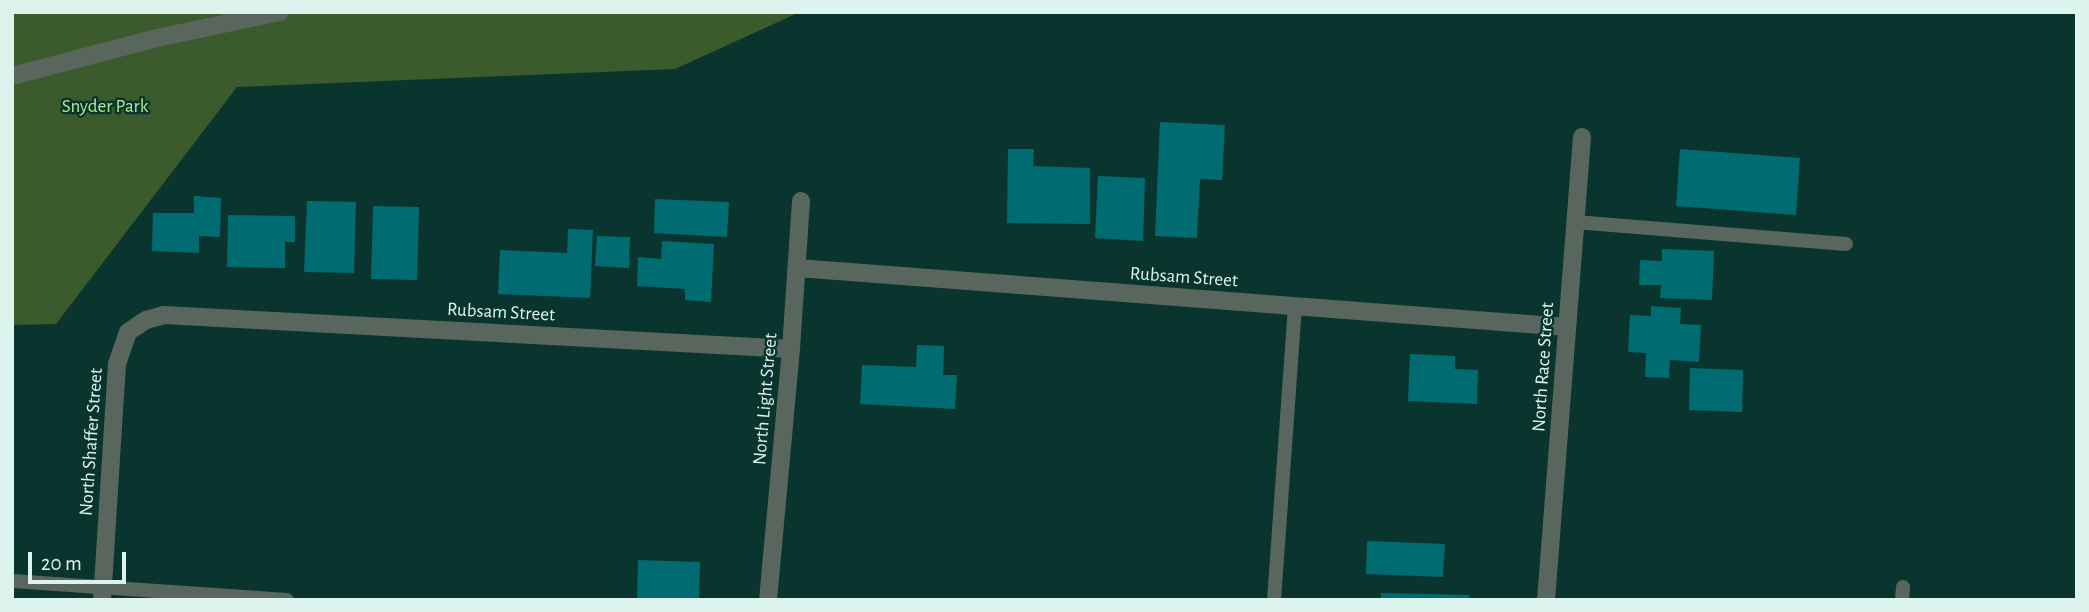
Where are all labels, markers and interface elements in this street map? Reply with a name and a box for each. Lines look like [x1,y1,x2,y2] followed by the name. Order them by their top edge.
[62,95,148,117] park label: Snyder Park
[1129,262,1239,292] street label: Rubsam Street
[446,298,556,326] street label: Rubsam Street
[1527,301,1559,433] street label: North Race Street
[748,332,782,466] street label: North Light Street
[74,367,108,517] street label: North Shaffer Street
[32,538,130,582] scale bar
[41,553,82,574] text: 20 m

